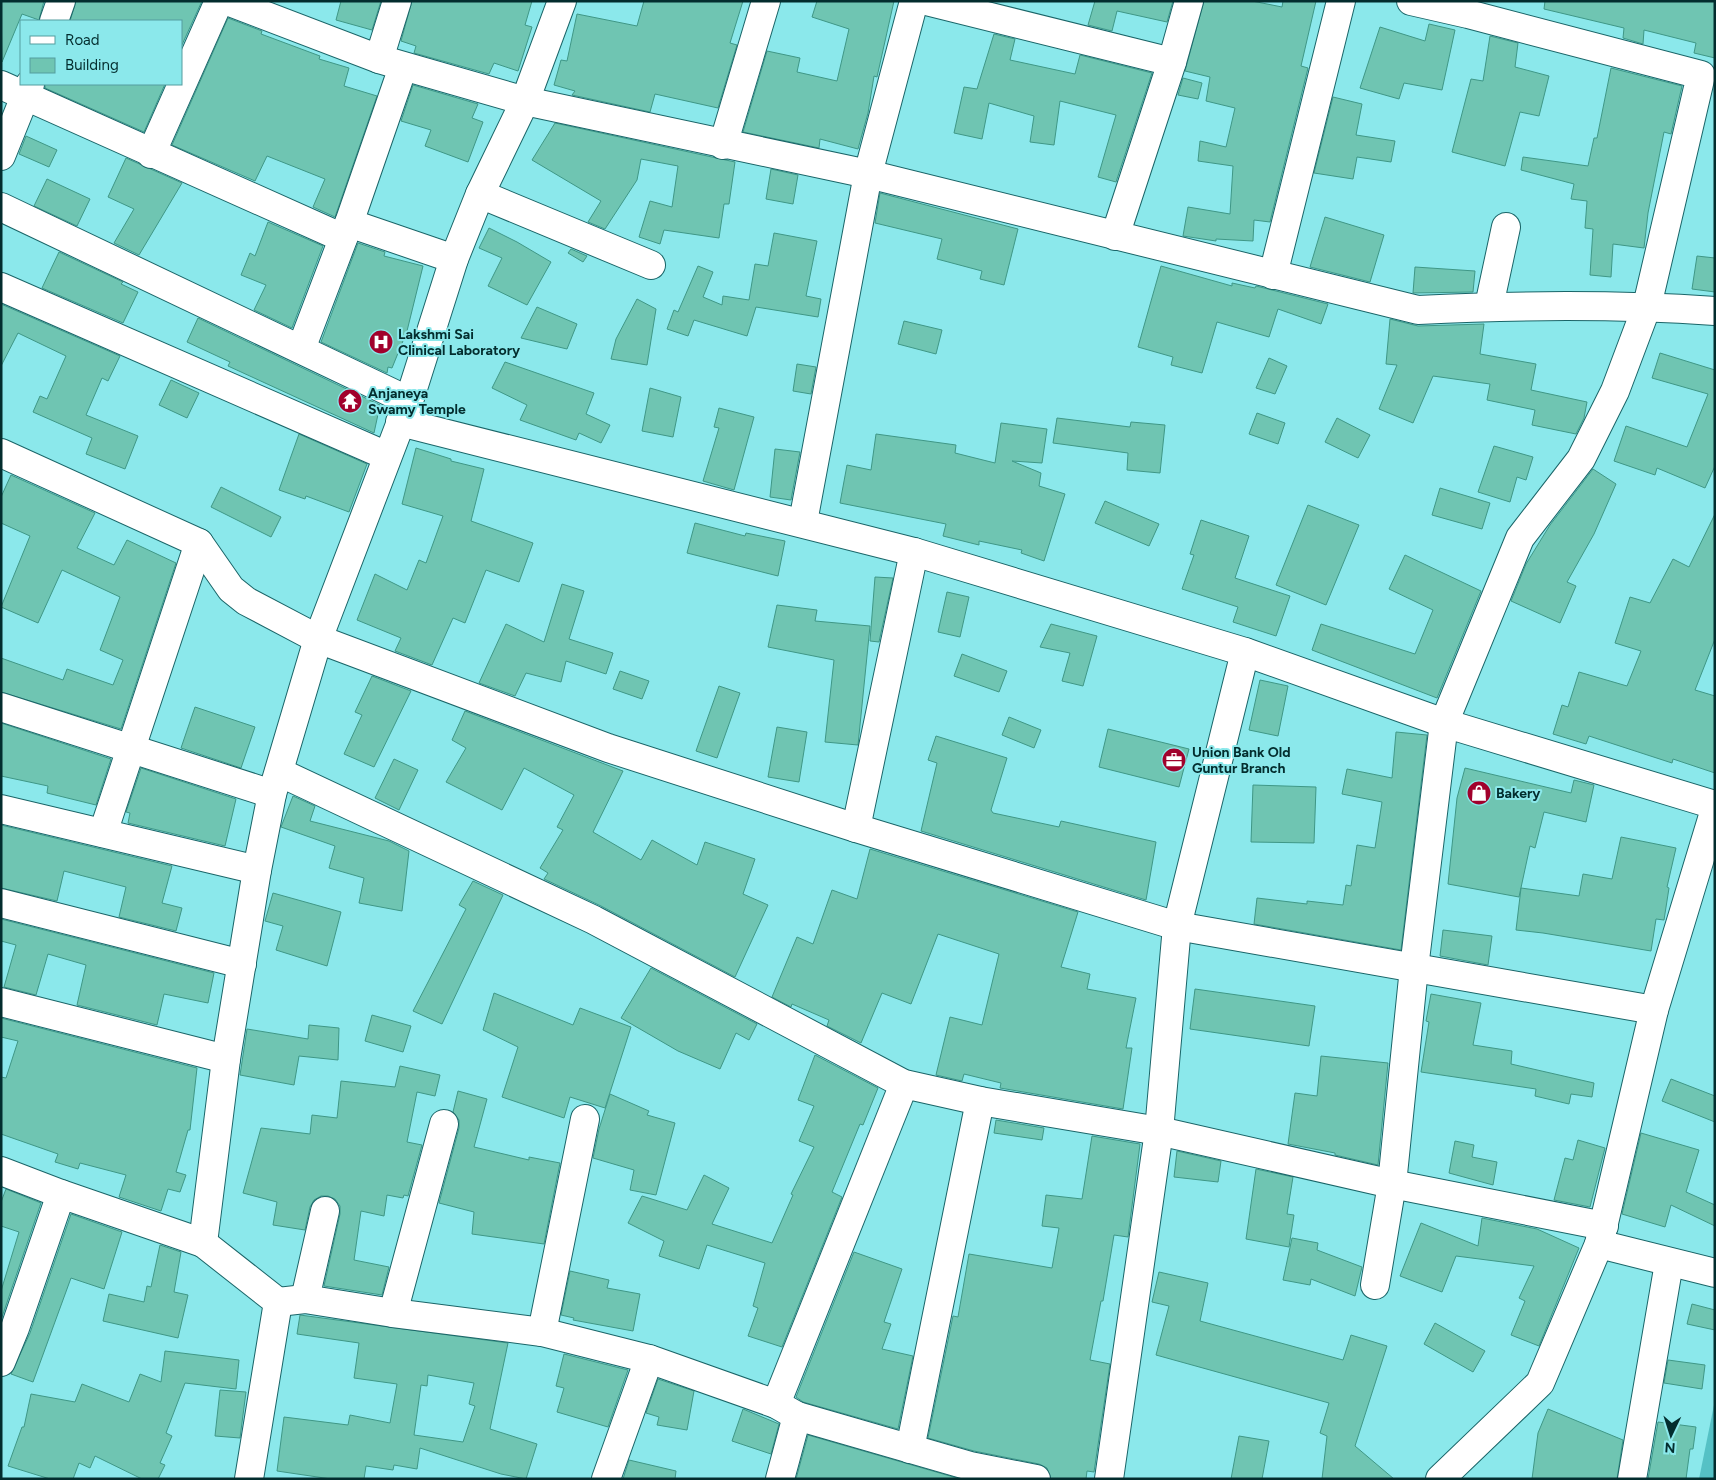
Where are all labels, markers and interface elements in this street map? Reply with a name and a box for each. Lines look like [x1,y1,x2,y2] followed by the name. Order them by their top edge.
[20,20,182,85] legend
[65,31,100,49] text: Road
[65,56,119,74] text: Building
[398,326,521,359] place label: Lakshmi Sai Clinical Laboratory
[368,329,394,355] hospital icon: Lakshmi Sai Clinical Laboratory
[368,385,466,418] place label: Anjaneya Swamy Temple
[337,388,363,414] temple icon: Anjaneya Swamy Temple
[1192,744,1291,777] place label: Union Bank Old Guntur Branch
[1161,747,1187,773] office icon: Union Bank Old Guntur Branch
[1466,780,1492,806] shop icon: Bakery
[1496,785,1541,802] place label: Bakery
[1646,1410,1696,1460] north arrow
[1664,1439,1676,1456] text: N

